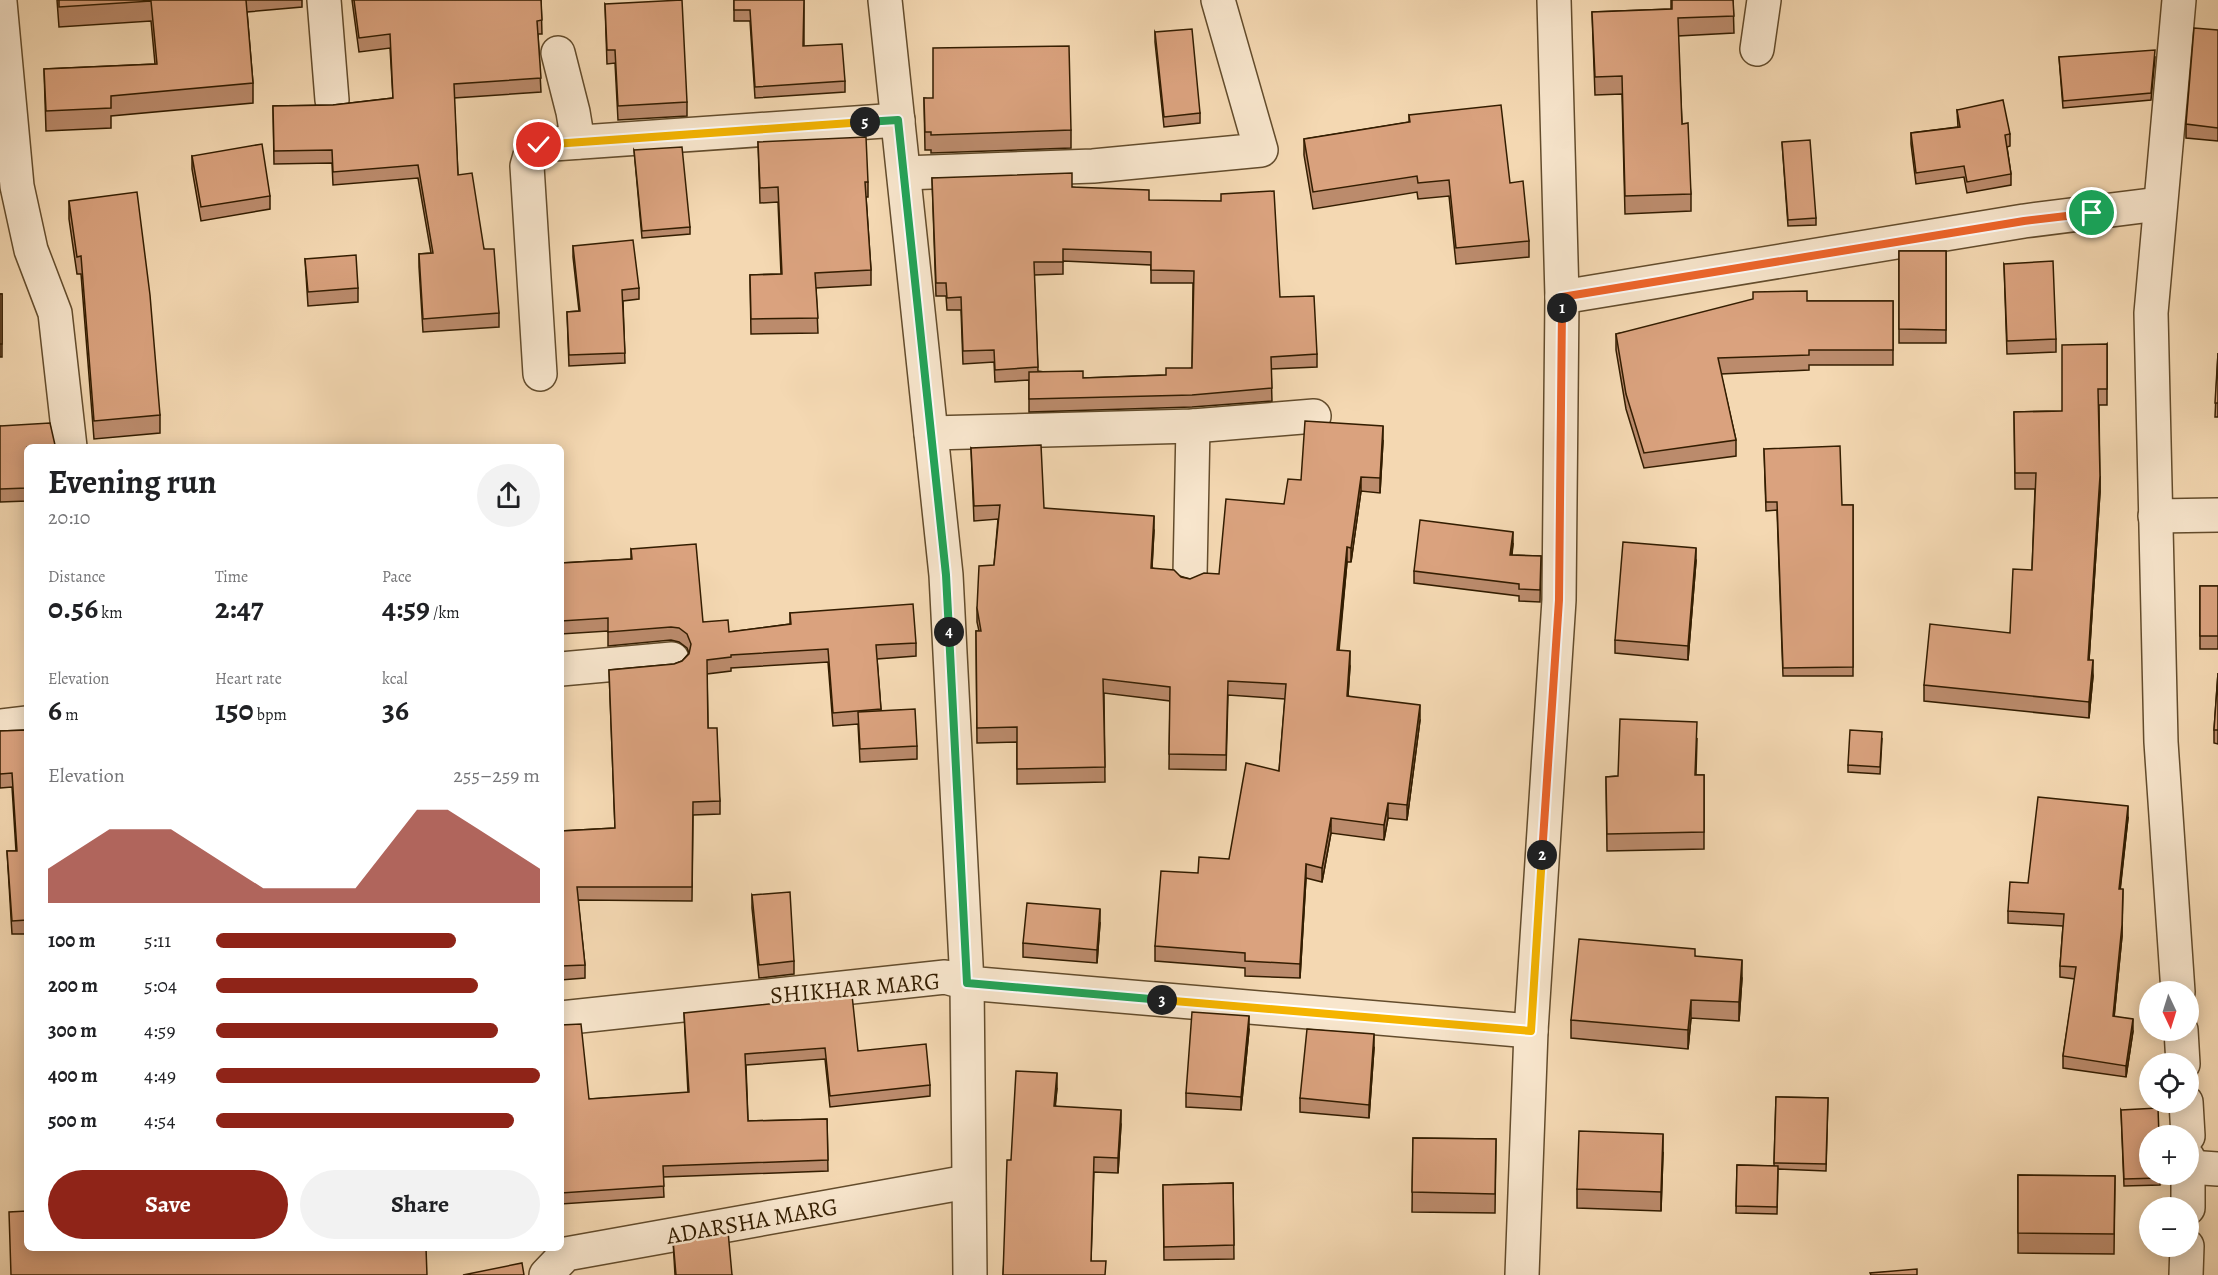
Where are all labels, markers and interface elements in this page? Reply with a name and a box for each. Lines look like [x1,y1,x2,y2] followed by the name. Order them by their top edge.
[850,107,880,137] pin: 5
[862,111,868,133] text: 5
[513,119,564,170] pin
[522,128,555,161] icon: check
[2066,187,2117,238] pin
[2075,196,2108,229] icon: arrive
[1547,293,1577,323] pin: 1
[1559,297,1565,319] text: 1
[48,459,217,504] text: Evening run
[477,464,540,527] button: share
[48,504,90,531] text: 20:10
[48,566,105,588] text: Distance
[215,566,248,588] text: Time
[382,566,412,588] text: Pace
[48,588,98,628] text: 0.56
[215,588,264,628] text: 2:47
[382,588,430,628] text: 4:59
[98,602,123,624] text: km
[430,602,460,624] text: /km
[934,617,964,647] pin: 4
[945,621,953,643] text: 4
[48,668,109,690] text: Elevation
[215,668,282,690] text: Heart rate
[382,668,408,690] text: kcal
[48,690,62,730] text: 6
[215,690,254,730] text: 150
[382,690,409,730] text: 36
[62,704,79,726] text: m
[254,704,287,726] text: bpm
[48,762,125,789] text: Elevation
[453,762,540,789] text: 255–259 m
[1527,840,1557,870] pin: 2
[1538,844,1546,866] text: 2
[48,927,96,954] text: 100 m
[144,927,171,954] text: 5:11
[769,965,941,1011] street label: SHIKHAR MARG
[48,972,98,999] text: 200 m
[144,972,177,999] text: 5:04
[2139,981,2199,1041] north arrow
[2139,981,2199,1257] map controls
[1147,985,1177,1015] pin: 3
[1159,989,1165,1011] text: 3
[48,1017,97,1044] text: 300 m
[144,1017,176,1044] text: 4:59
[2139,1053,2199,1113] button: locate
[48,1062,98,1089] text: 400 m
[144,1062,176,1089] text: 4:49
[48,1107,97,1134] text: 500 m
[144,1107,175,1134] text: 4:54
[2139,1125,2199,1185] button: +
[48,1170,288,1239] button: Save
[300,1170,540,1239] button: Share
[663,1190,840,1252] street label: ADARSHA MARG
[2139,1197,2199,1257] button: −

